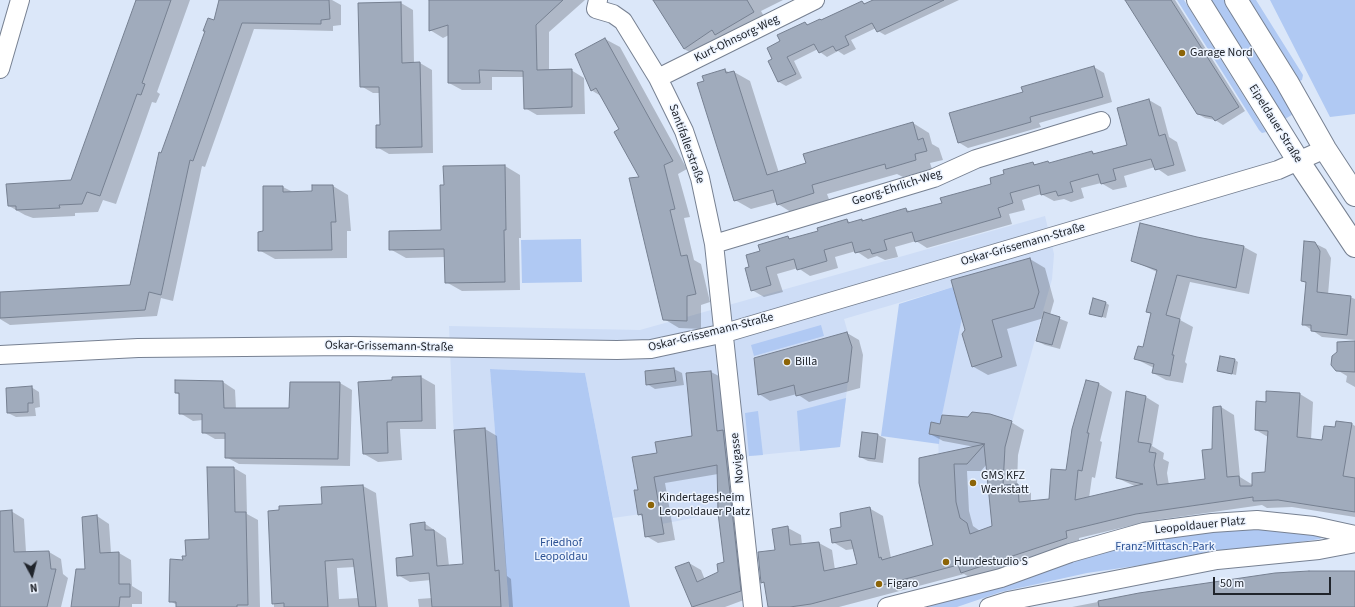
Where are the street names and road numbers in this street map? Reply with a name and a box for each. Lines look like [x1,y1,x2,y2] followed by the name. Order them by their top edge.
[692,12,782,66] street label: Kurt-Ohnsorg-Weg
[1245,82,1305,166] street label: Eipeldauer Straße
[665,102,707,186] street label: Santifallerstraße
[850,167,944,209] street label: Georg-Ehrlich-Weg
[959,220,1087,270] street label: Oskar-Grissemann-Straße
[647,310,775,356] street label: Oskar-Grissemann-Straße
[325,339,453,355] street label: Oskar-Grissemann-Straße
[728,432,748,484] street label: Novigasse
[1154,514,1246,538] street label: Leopoldauer Platz

